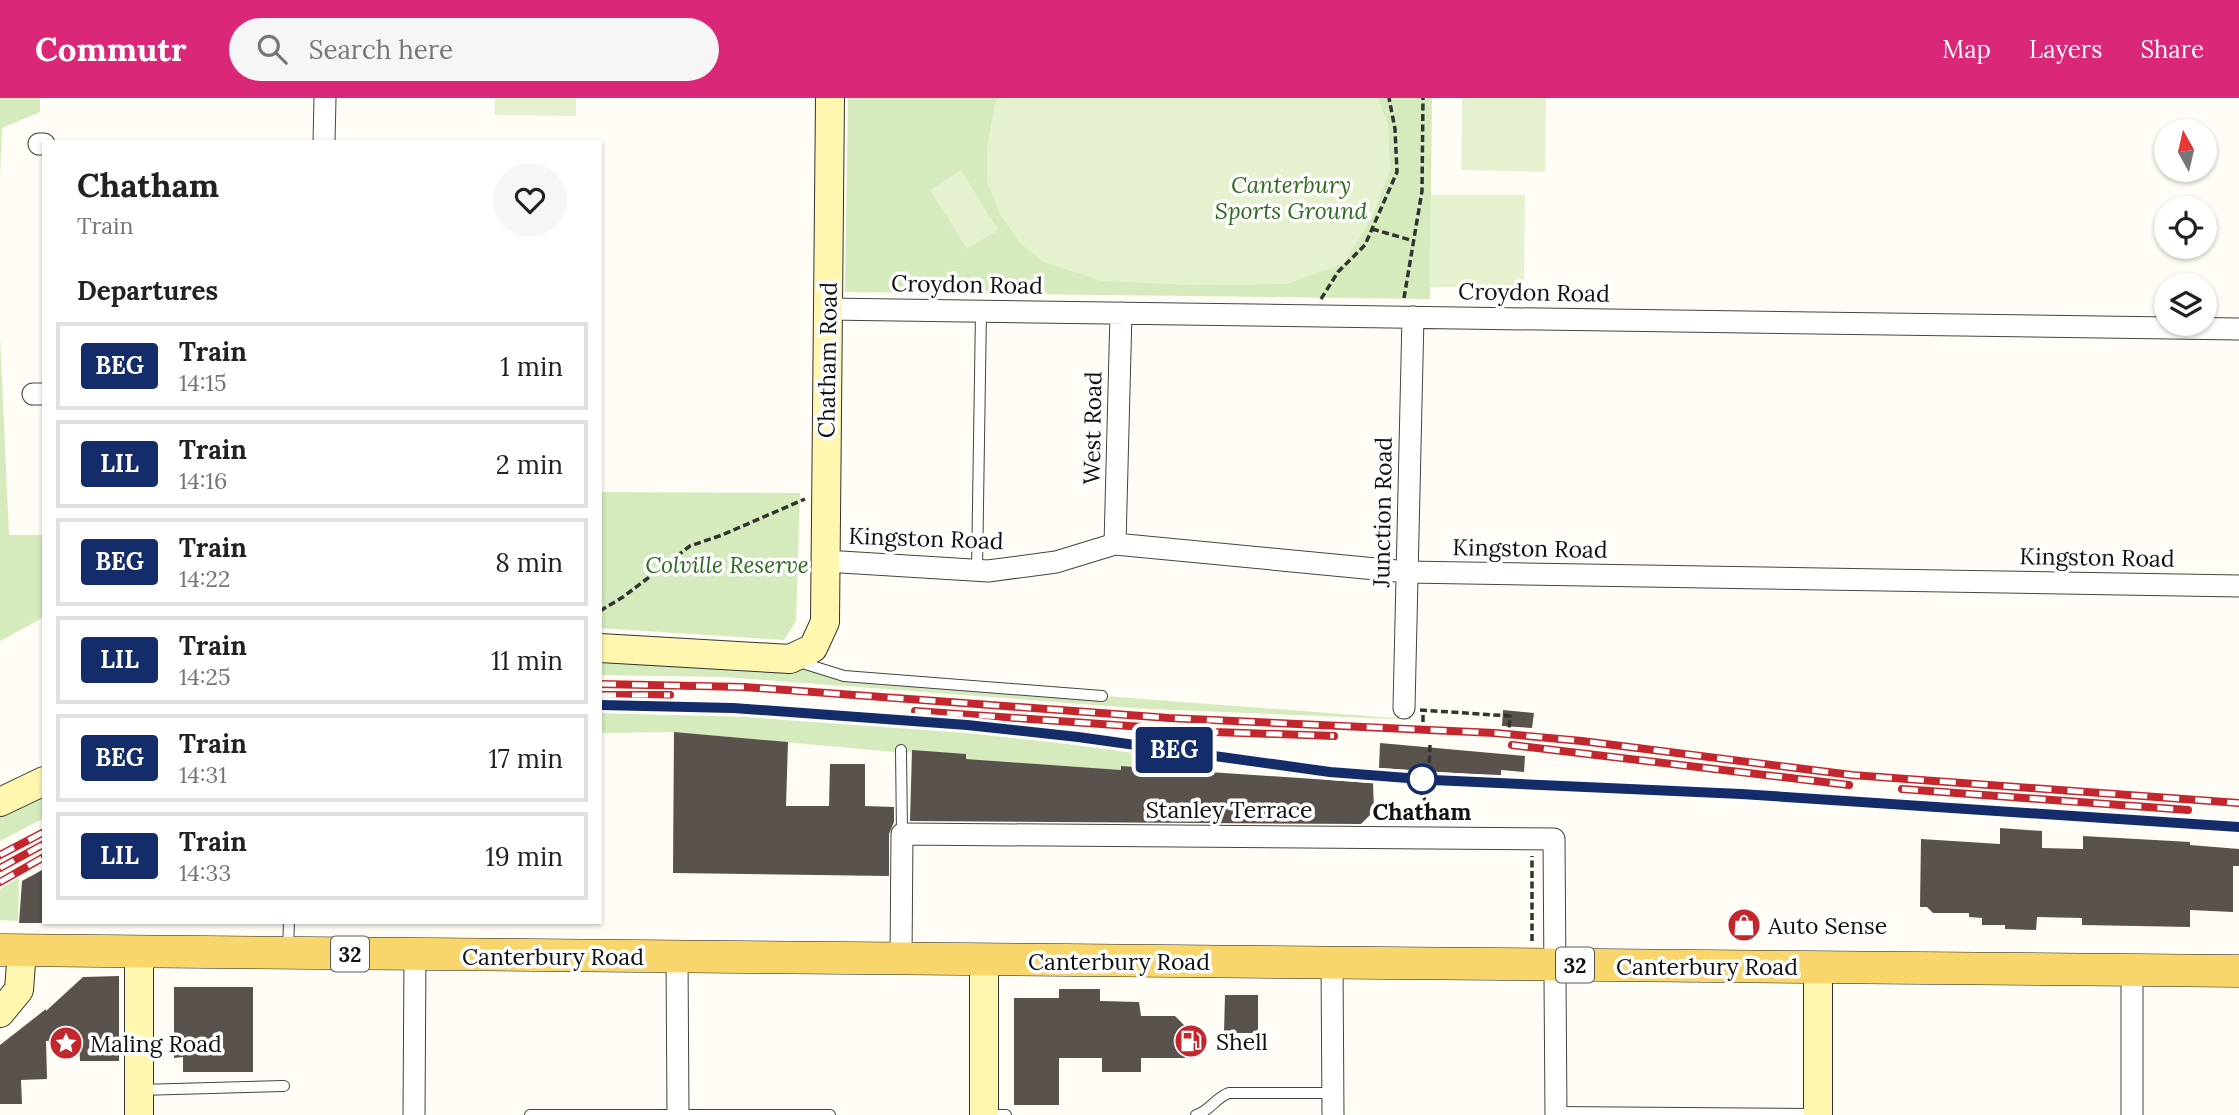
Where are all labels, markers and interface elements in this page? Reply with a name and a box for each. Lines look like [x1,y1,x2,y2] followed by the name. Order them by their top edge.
[229,18,719,81] search box
[35,28,187,70] text: Commutr
[253,30,291,68] icon: search
[309,33,453,66] text: Search here
[1942,34,1991,65] text: Map
[2029,34,2102,65] text: Layers
[2140,34,2204,65] text: Share
[2154,119,2217,182] north arrow
[2154,119,2217,336] map controls
[493,163,567,237] button: heart
[77,164,219,206] text: Chatham
[1215,170,1368,225] park label: Canterbury Sports Ground
[2154,196,2217,259] button: locate
[77,211,133,240] text: Train
[891,268,1043,300] street label: Croydon Road
[2154,273,2217,336] button: layers
[77,274,218,307] text: Departures
[1458,276,1610,308] street label: Croydon Road
[811,281,843,438] street label: Chatham Road
[179,335,247,368] text: Train
[95,350,144,381] text: BEG
[500,350,563,383] text: 1 min
[179,368,227,397] text: 14:15
[1077,371,1107,485] street label: West Road
[179,433,247,466] text: Train
[1366,436,1398,589] street label: Junction Road
[100,448,139,479] text: LIL
[496,448,563,481] text: 2 min
[179,466,227,495] text: 14:16
[848,521,1004,555] street label: Kingston Road
[179,531,247,564] text: Train
[1452,532,1608,564] street label: Kingston Road
[2019,541,2175,573] street label: Kingston Road
[95,546,144,577] text: BEG
[495,546,563,579] text: 8 min
[645,550,809,579] park label: Colville Reserve
[179,564,230,593] text: 14:22
[179,629,247,662] text: Train
[100,644,139,675] text: LIL
[491,644,563,677] text: 11 min
[179,662,230,691] text: 14:25
[179,727,247,760] text: Train
[1134,727,1214,773] line badge: BEG
[1150,734,1198,765] text: BEG
[95,742,144,773] text: BEG
[488,742,563,775] text: 17 min
[179,760,227,789] text: 14:31
[1407,764,1437,794] marker: Chatham
[1146,795,1312,824] street label: Stanley Terrace
[1372,797,1472,826] place label: Chatham
[179,825,247,858] text: Train
[100,840,139,871] text: LIL
[485,840,563,873] text: 19 min
[179,858,231,887] text: 14:33
[1725,906,1763,944] shop icon: Auto Sense
[1767,911,1887,940] place label: Auto Sense
[331,936,369,972] road number: 32
[462,942,644,971] street label: Canterbury Road
[1028,947,1210,976] street label: Canterbury Road
[1556,948,1594,982] road number: 32
[1616,952,1798,981] street label: Canterbury Road
[1172,1022,1210,1060] fuel station icon: Shell
[47,1024,85,1062] place icon: Maling Road
[1216,1027,1268,1056] place label: Shell
[90,1029,222,1058] place label: Maling Road

